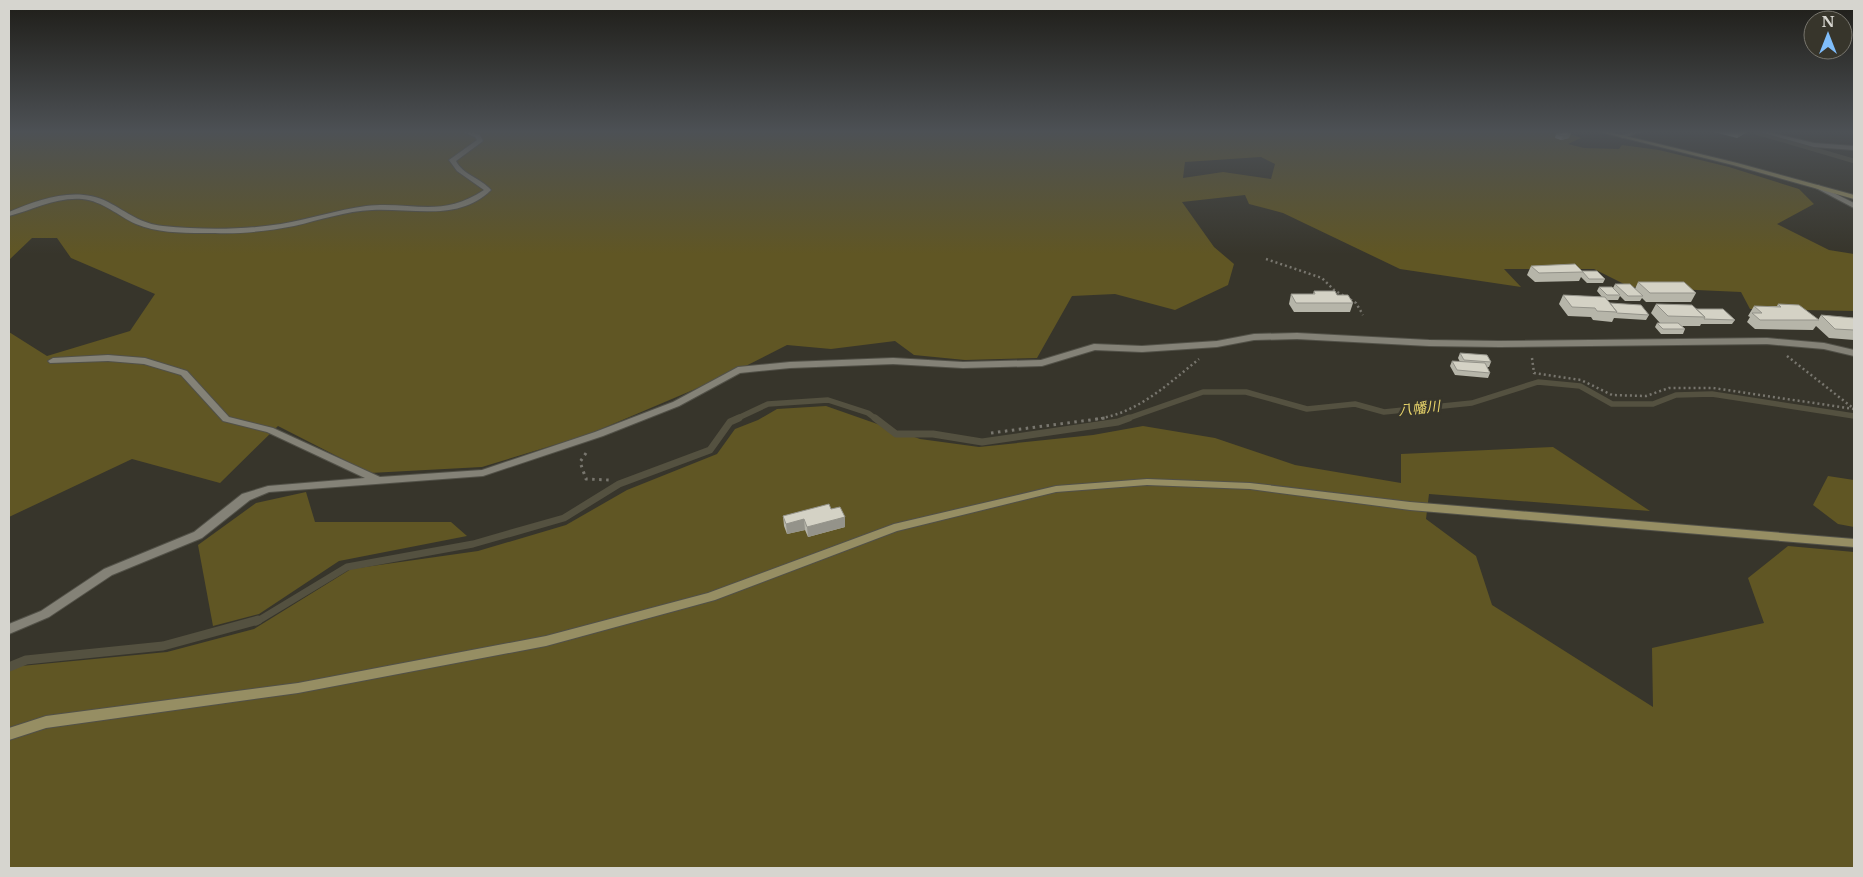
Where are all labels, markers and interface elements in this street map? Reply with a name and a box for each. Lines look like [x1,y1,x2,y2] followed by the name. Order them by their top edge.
[1803,10,1853,60] north arrow
[1821,13,1835,31] text: N
[1397,397,1443,419] water label: 八幡川

